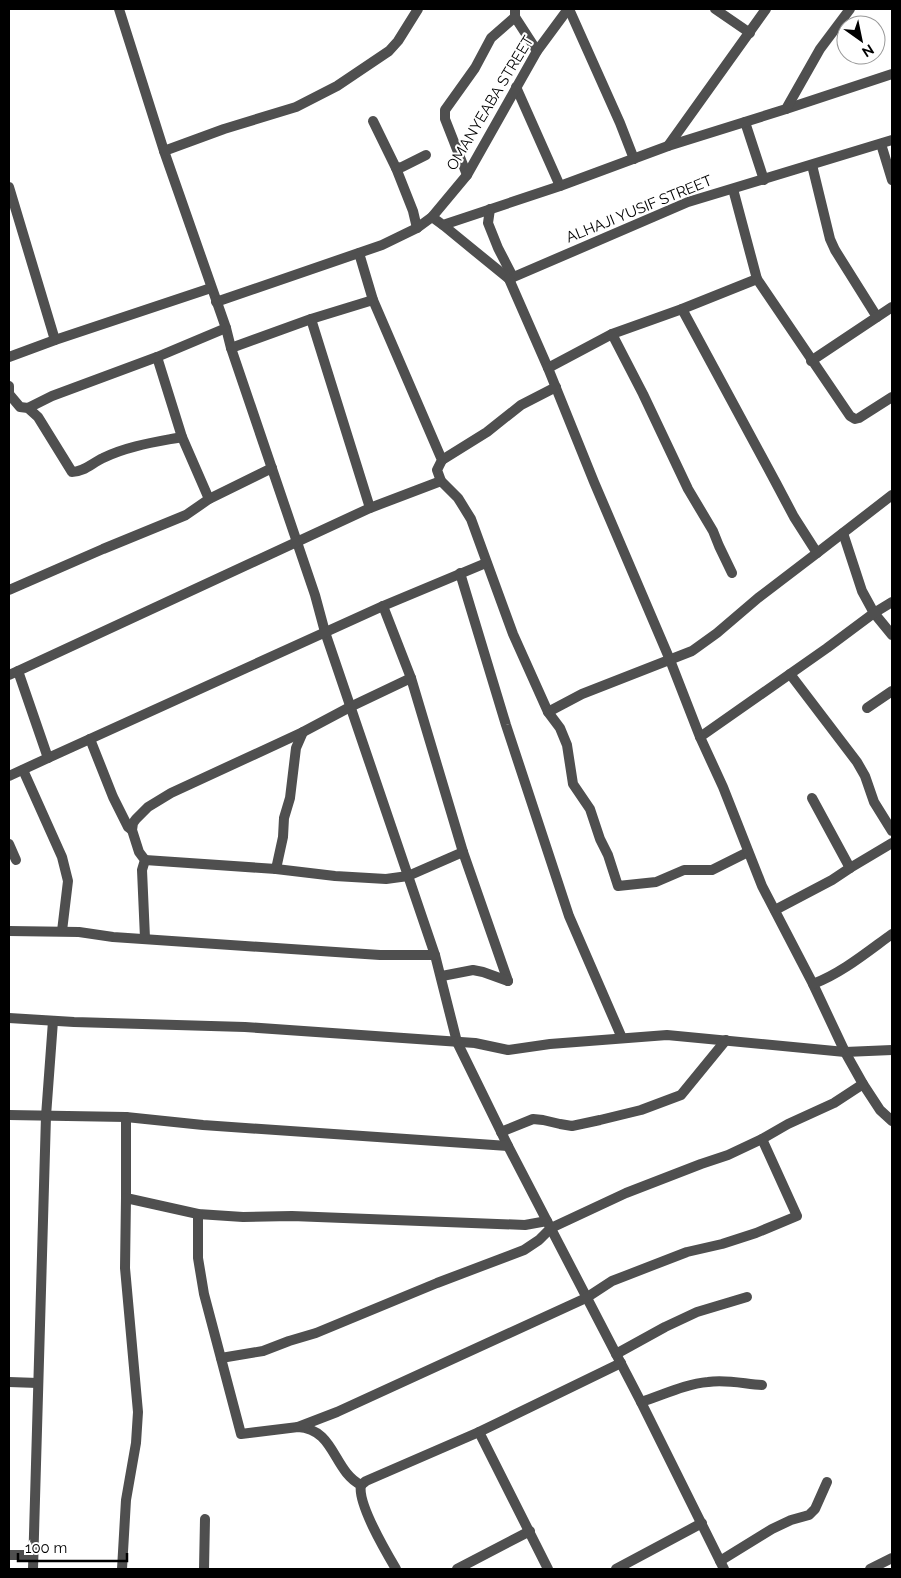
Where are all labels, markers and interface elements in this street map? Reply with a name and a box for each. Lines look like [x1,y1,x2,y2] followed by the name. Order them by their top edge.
[836,15,886,65] north arrow
[443,32,537,174] street label: OMANYEABA STREET
[859,41,877,61] text: N
[563,171,715,247] street label: ALHAJI YUSIF STREET
[18,1530,126,1562] scale bar
[25,1539,67,1557] text: 100 m

